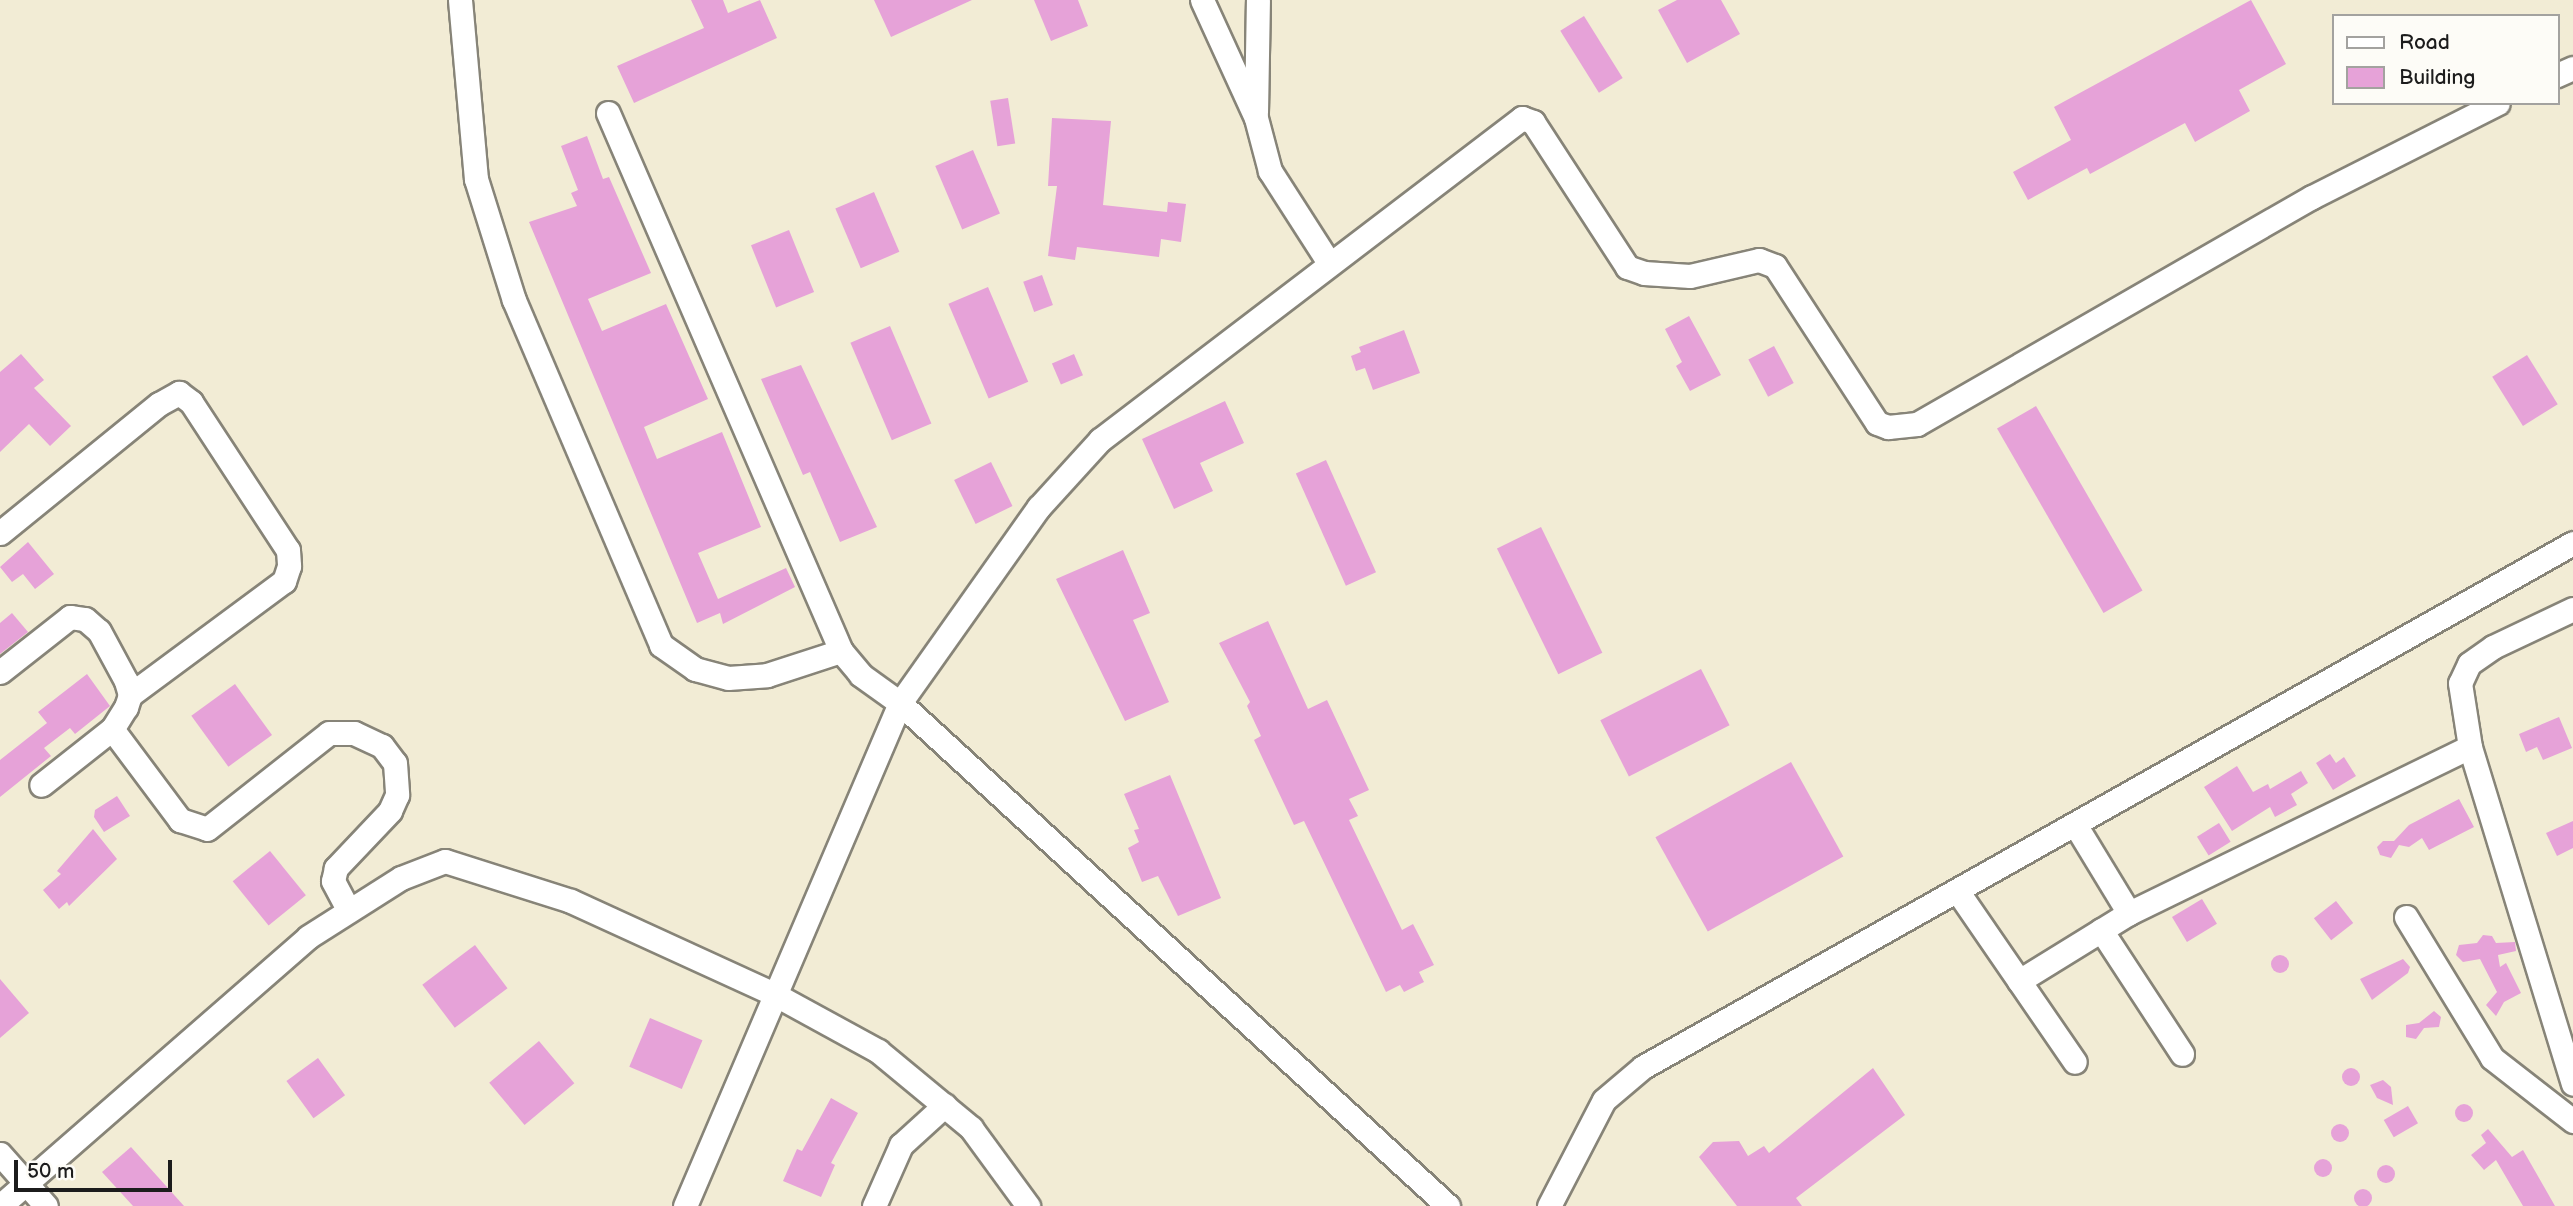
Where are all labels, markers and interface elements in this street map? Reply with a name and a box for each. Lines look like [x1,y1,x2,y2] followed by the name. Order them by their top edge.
[2332,14,2559,105] legend
[2399,30,2450,55] text: Road
[2399,65,2475,90] text: Building
[18,1146,175,1190] scale bar
[27,1159,74,1184] text: 50 m

